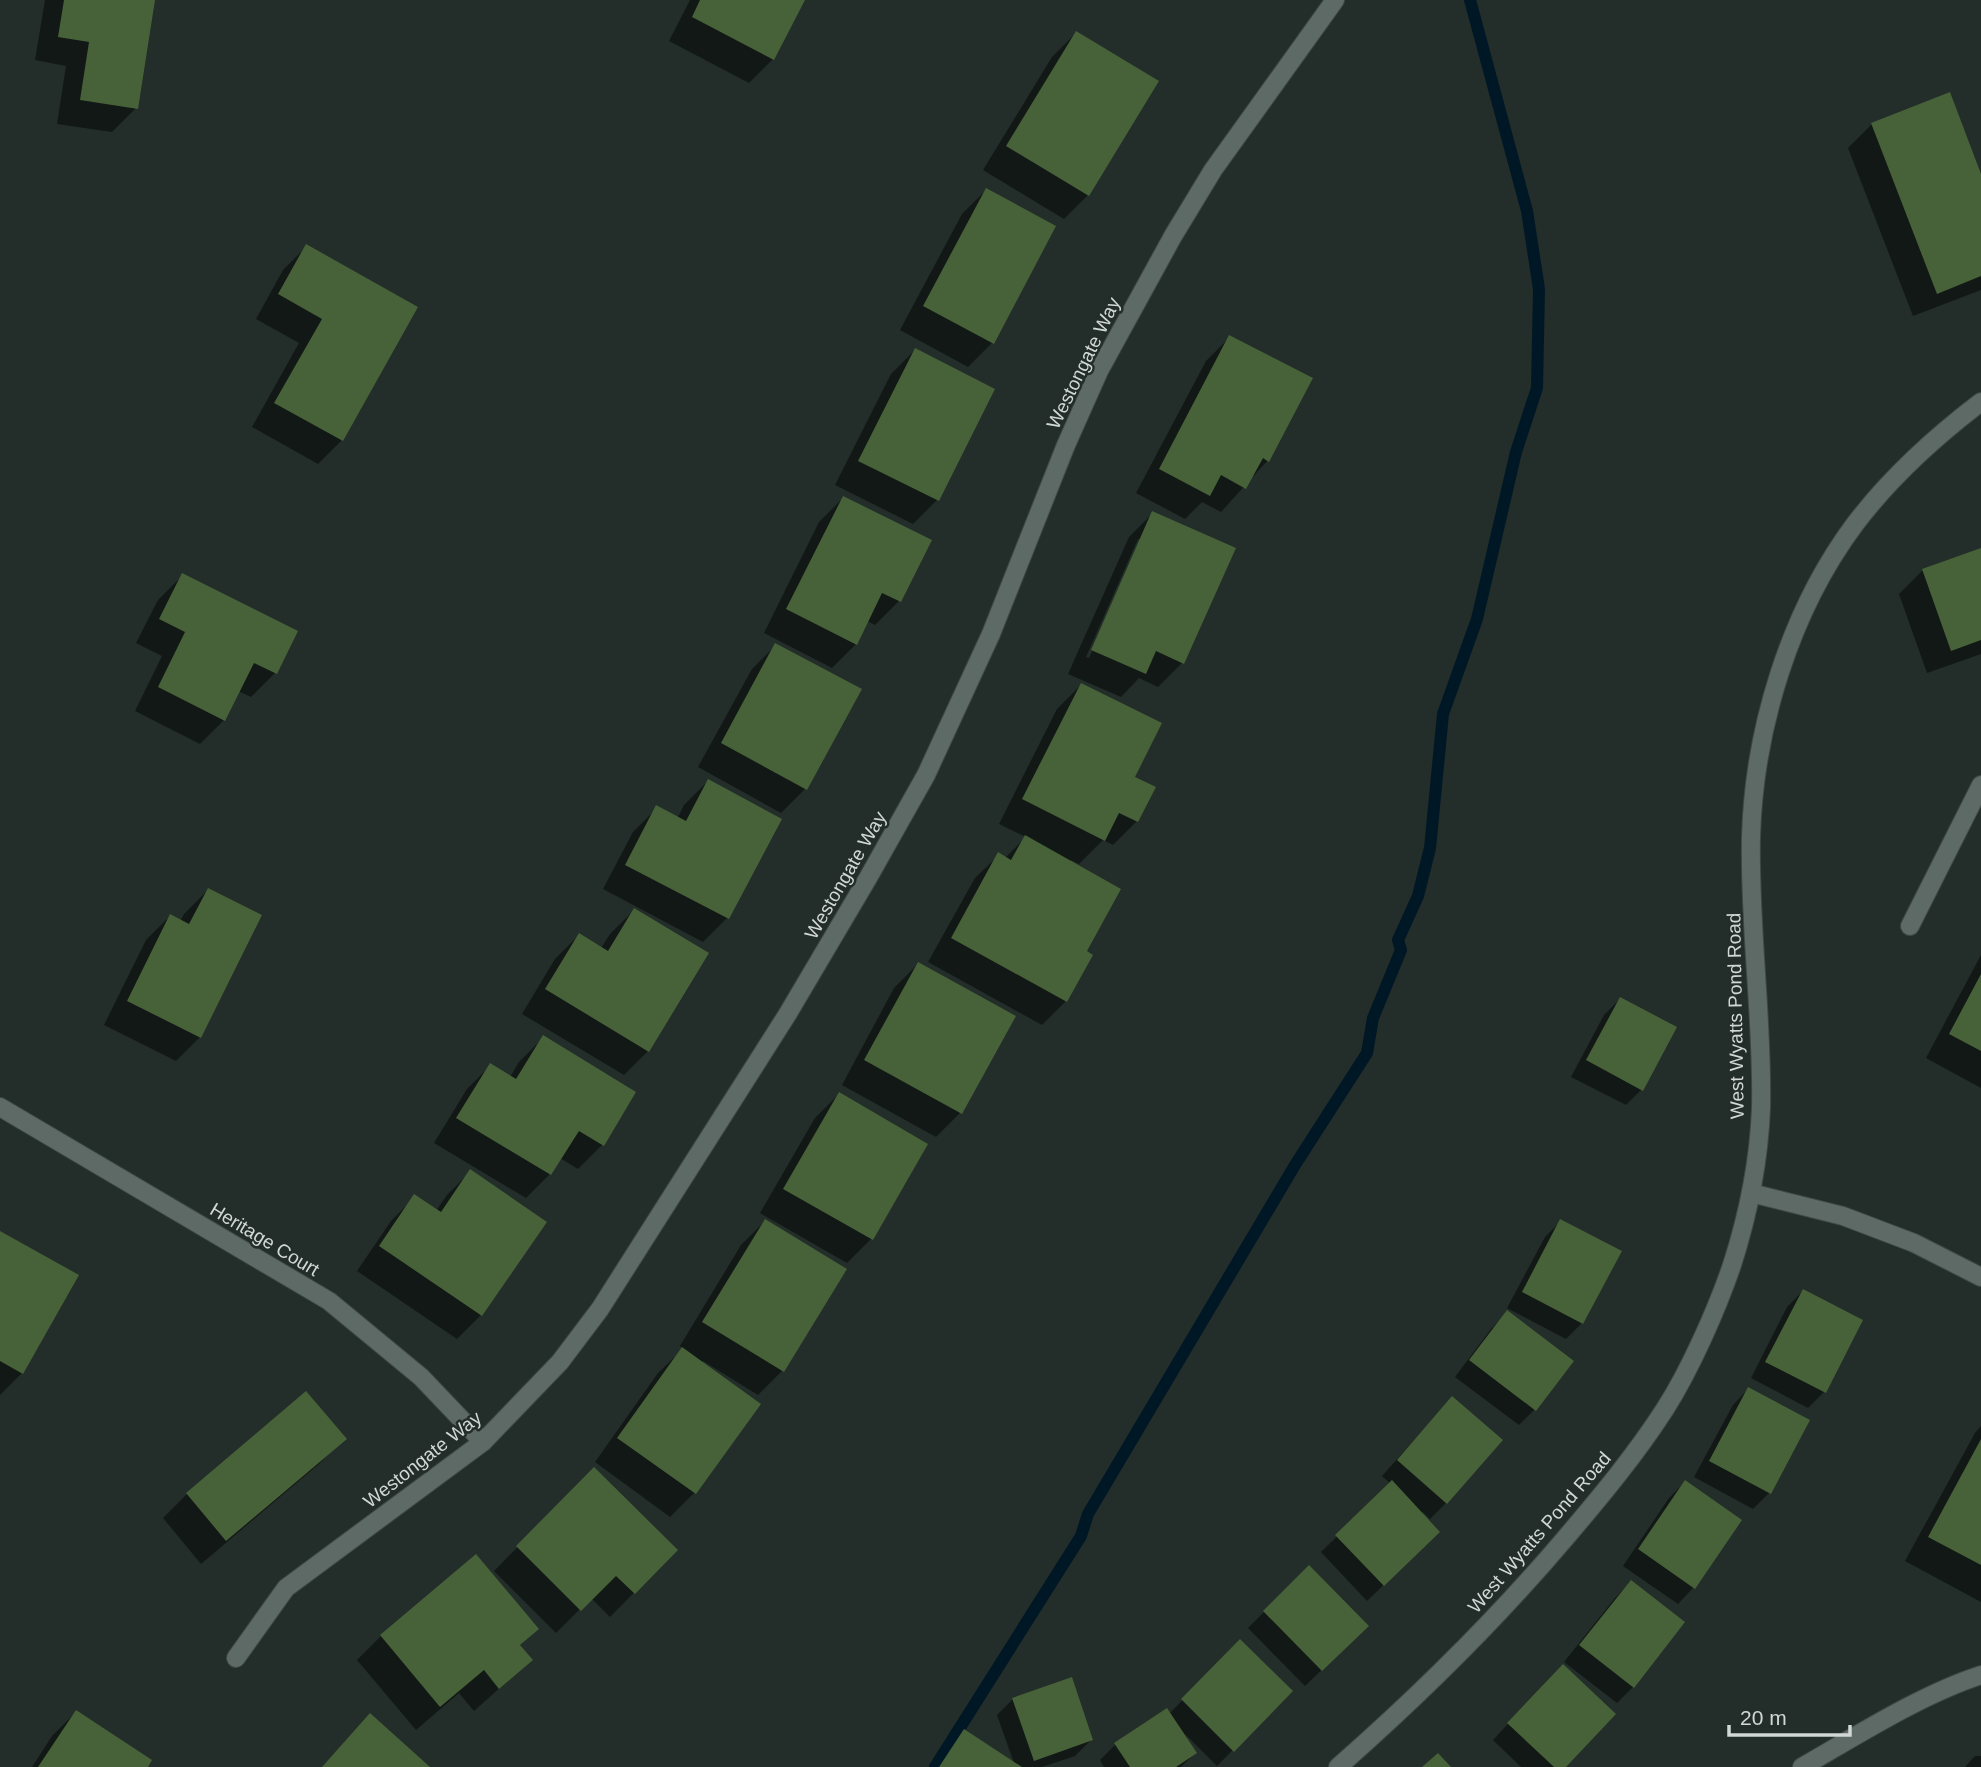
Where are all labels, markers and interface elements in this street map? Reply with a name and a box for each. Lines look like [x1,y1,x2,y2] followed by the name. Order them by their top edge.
[1043,294,1125,432] street label: Westongate Way
[800,807,891,943] street label: Westongate Way
[1723,913,1748,1119] street label: West Wyatts Pond Road
[206,1199,324,1281] street label: Heritage Court
[359,1407,486,1512] street label: Westongate Way
[1464,1448,1615,1617] street label: West Wyatts Pond Road
[1729,1694,1850,1738] scale bar
[1740,1706,1787,1729] text: 20 m

